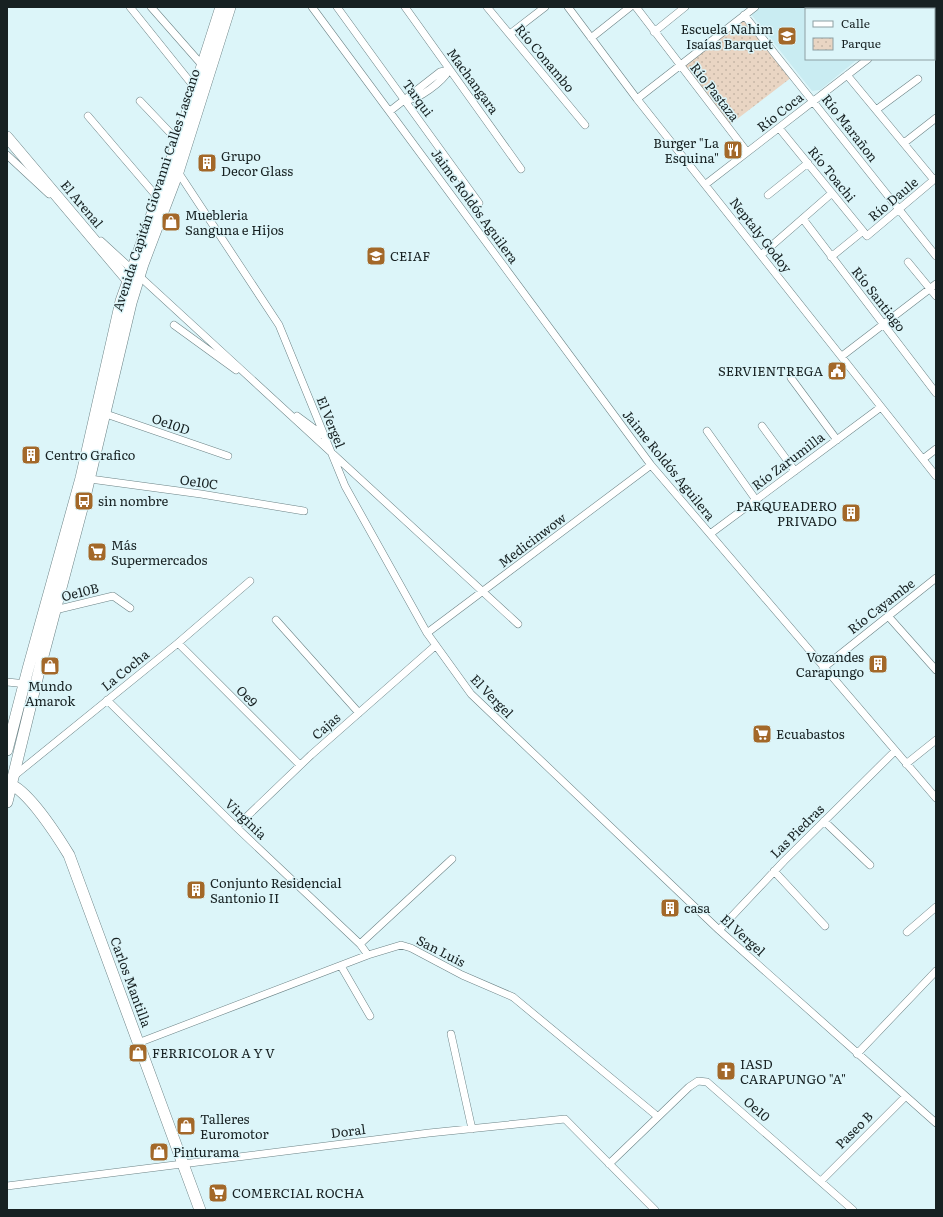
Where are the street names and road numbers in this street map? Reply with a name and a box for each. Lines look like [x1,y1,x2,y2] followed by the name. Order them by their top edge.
[511,19,580,96] street label: Río Conambo
[443,44,504,118] street label: Machangara
[686,58,744,125] street label: Río Pastaza
[107,66,204,314] street label: Avenida Capitán Giovanni Calles Lascano
[398,75,439,121] street label: Tarqui
[752,87,807,136] street label: Río Coca
[818,90,883,166] street label: Río Marañon
[804,142,861,206] street label: Río Toachi
[427,144,524,267] street label: Jaime Roldós Aguilera
[864,172,922,225] street label: Río Daule
[57,176,108,232] street label: El Arenal
[726,193,797,277] street label: Neptaly Godoy
[848,262,911,336] street label: Río Santiago
[313,393,351,451] street label: El Vergel
[619,405,720,524] street label: Jaime Roldós Aguilera
[149,408,193,439] street label: Oe10D
[747,427,828,494] street label: Río Zarumilla
[179,469,219,494] street label: Oe10C
[494,507,570,571] street label: Medicinwow
[843,573,918,638] street label: Río Cayambe
[59,578,101,605] street label: Oe10B
[97,644,153,695] street label: La Cocha
[467,670,518,722] street label: El Vergel
[232,681,262,711] street label: Oe9
[307,708,344,743] street label: Cajas
[221,794,271,843] street label: Virginia
[765,799,828,862] street label: Las Piedras
[717,909,770,960] street label: El Vergel
[414,930,469,971] street label: San Luis
[106,934,157,1030] street label: Carlos Mantilla
[740,1092,775,1126] street label: Oe10
[831,1106,877,1153] street label: Paseo B
[329,1119,367,1142] street label: Doral

